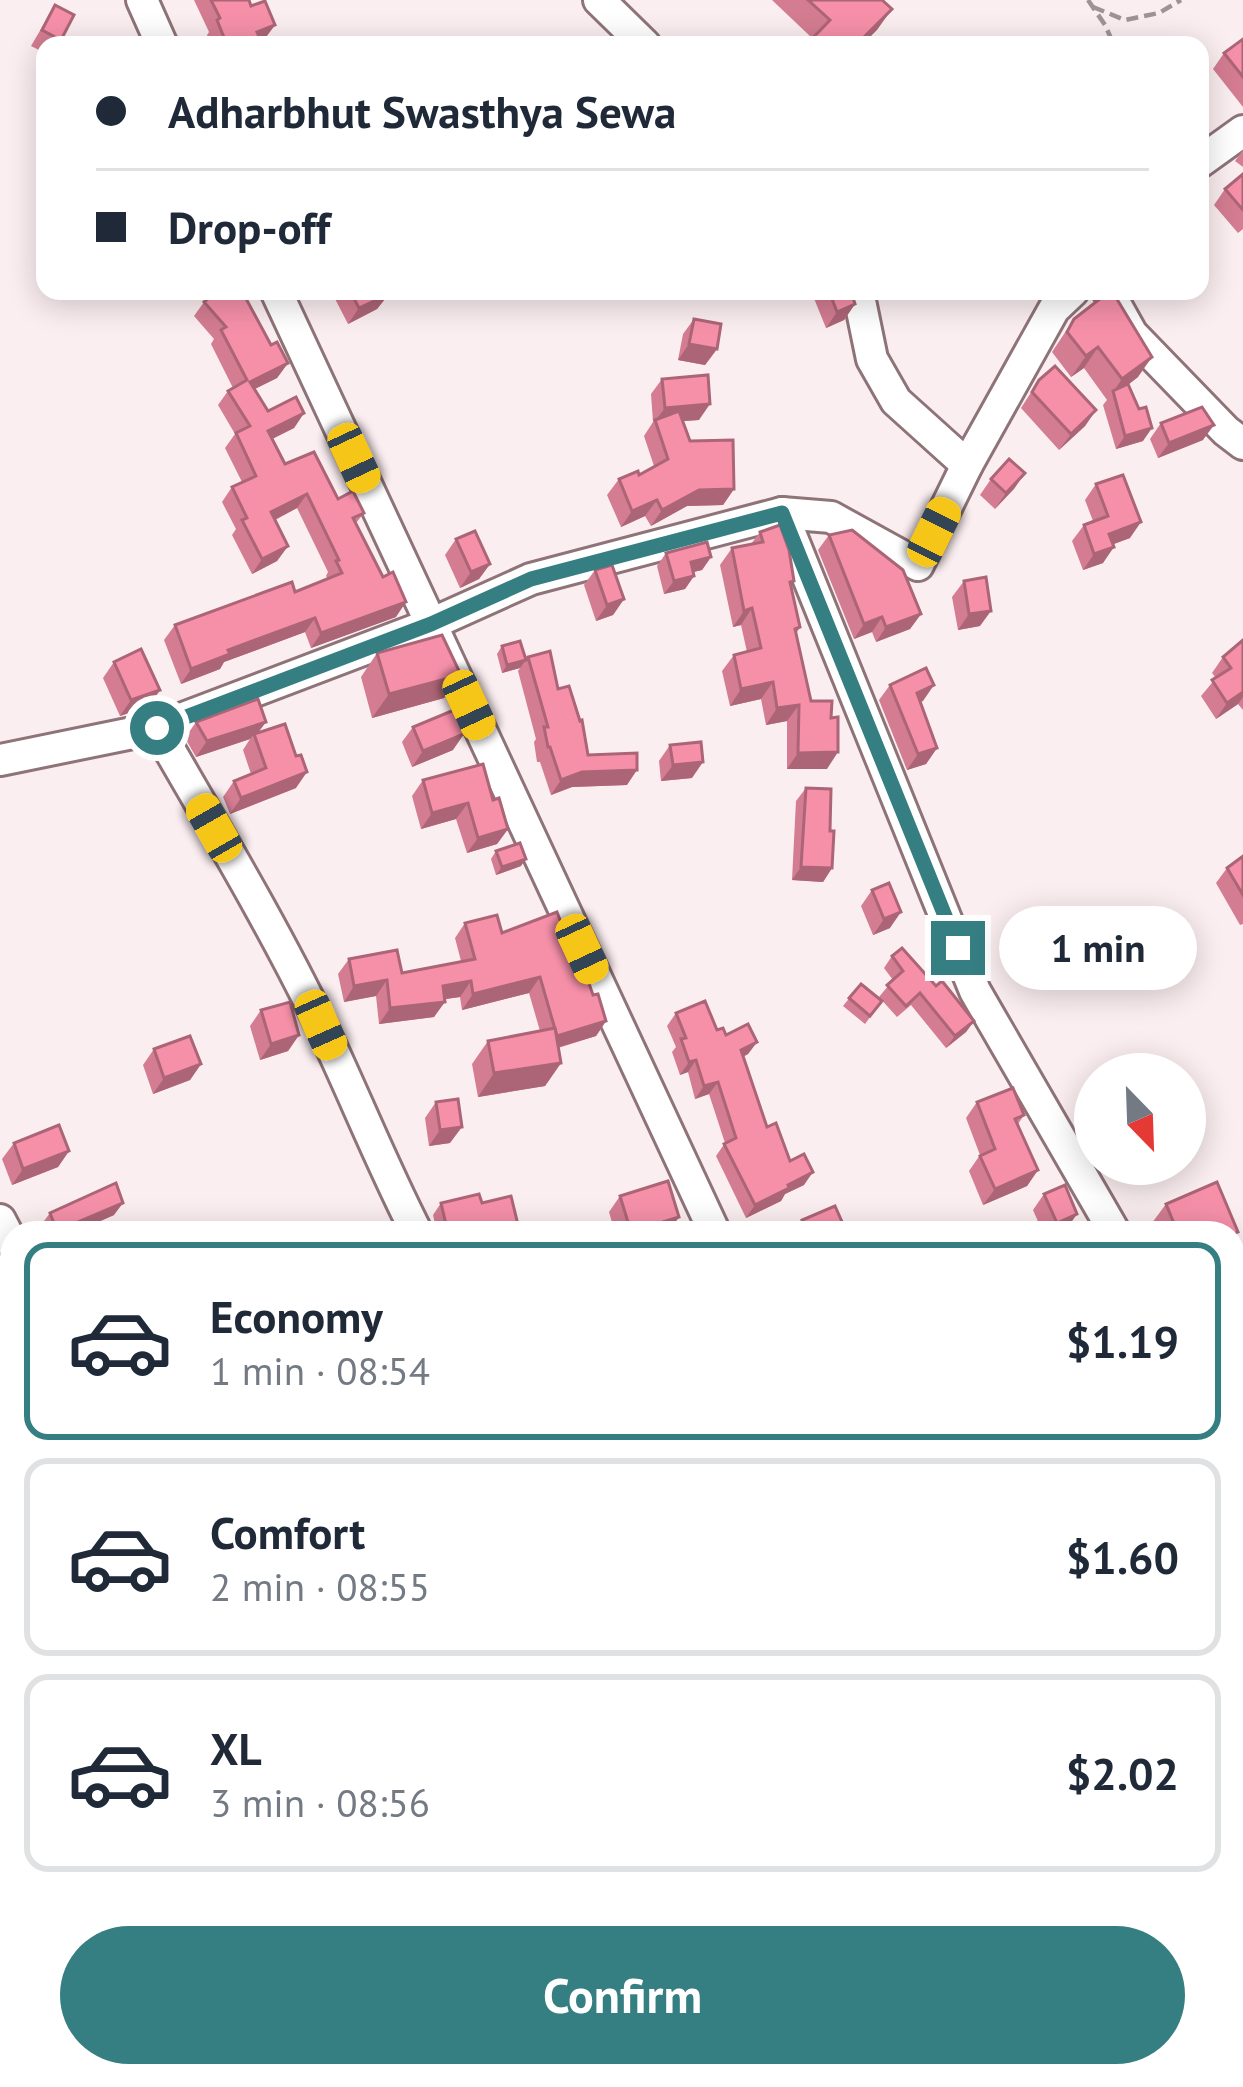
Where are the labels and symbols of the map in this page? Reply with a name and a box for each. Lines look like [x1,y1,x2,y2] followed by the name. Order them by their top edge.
[322,418,386,498] car
[902,492,966,572] car
[437,665,501,745] car
[130,701,184,755] route start
[180,788,248,868] car
[1000,906,1198,990] callout: 1 min
[550,909,614,989] car
[931,921,985,975] route end
[290,985,352,1065] car
[1074,1053,1206,1185] north arrow

